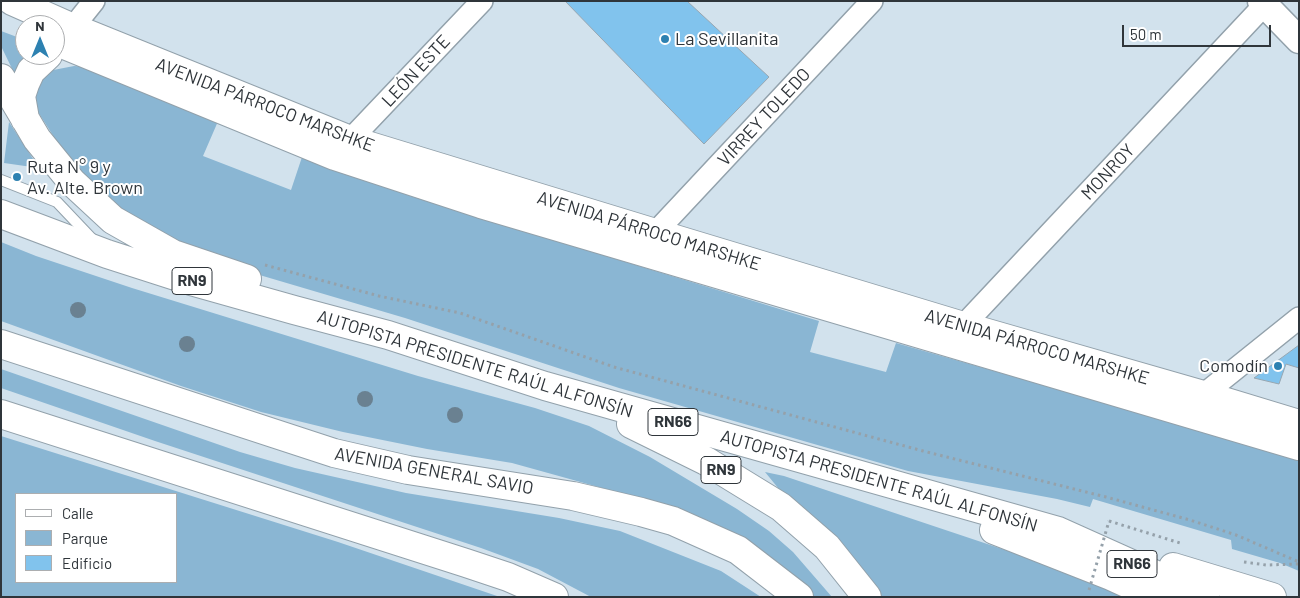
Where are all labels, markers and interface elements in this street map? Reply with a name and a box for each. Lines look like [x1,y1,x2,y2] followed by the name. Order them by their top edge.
[15,15,65,65] north arrow
[1125,15,1274,47] scale bar
[35,17,45,34] text: N
[1130,25,1162,43] text: 50 m
[675,28,779,50] place label: La Sevillanita
[377,31,455,111] street label: LEÓN ESTE
[659,33,671,45] marker: La Sevillanita
[153,53,377,157] street label: AVENIDA PÁRROCO MARSHKE
[713,64,815,170] street label: VIRREY TOLEDO
[1077,140,1139,204] street label: MONROY
[27,156,143,198] place label: Ruta N° 9 y Av. Alte. Brown
[11,171,23,183] marker: Ruta N° 9 y Av. Alte. Brown
[535,187,763,275] street label: AVENIDA PÁRROCO MARSHKE
[172,268,212,294] road number: RN9
[922,305,1152,389] street label: AVENIDA PÁRROCO MARSHKE
[315,306,635,422] street label: AUTOPISTA PRESIDENTE RAÚL ALFONSÍN
[1199,355,1268,377] place label: Comodín
[1272,360,1284,372] marker: Comodín
[648,408,698,436] road number: RN66
[718,425,1040,537] street label: AUTOPISTA PRESIDENTE RAÚL ALFONSÍN
[333,443,535,499] street label: AVENIDA GENERAL SAVIO
[701,456,741,484] road number: RN9
[15,493,178,583] legend
[62,504,94,522] text: Calle
[62,529,108,547] text: Parque
[1107,550,1157,578] road number: RN66
[62,554,112,572] text: Edificio

